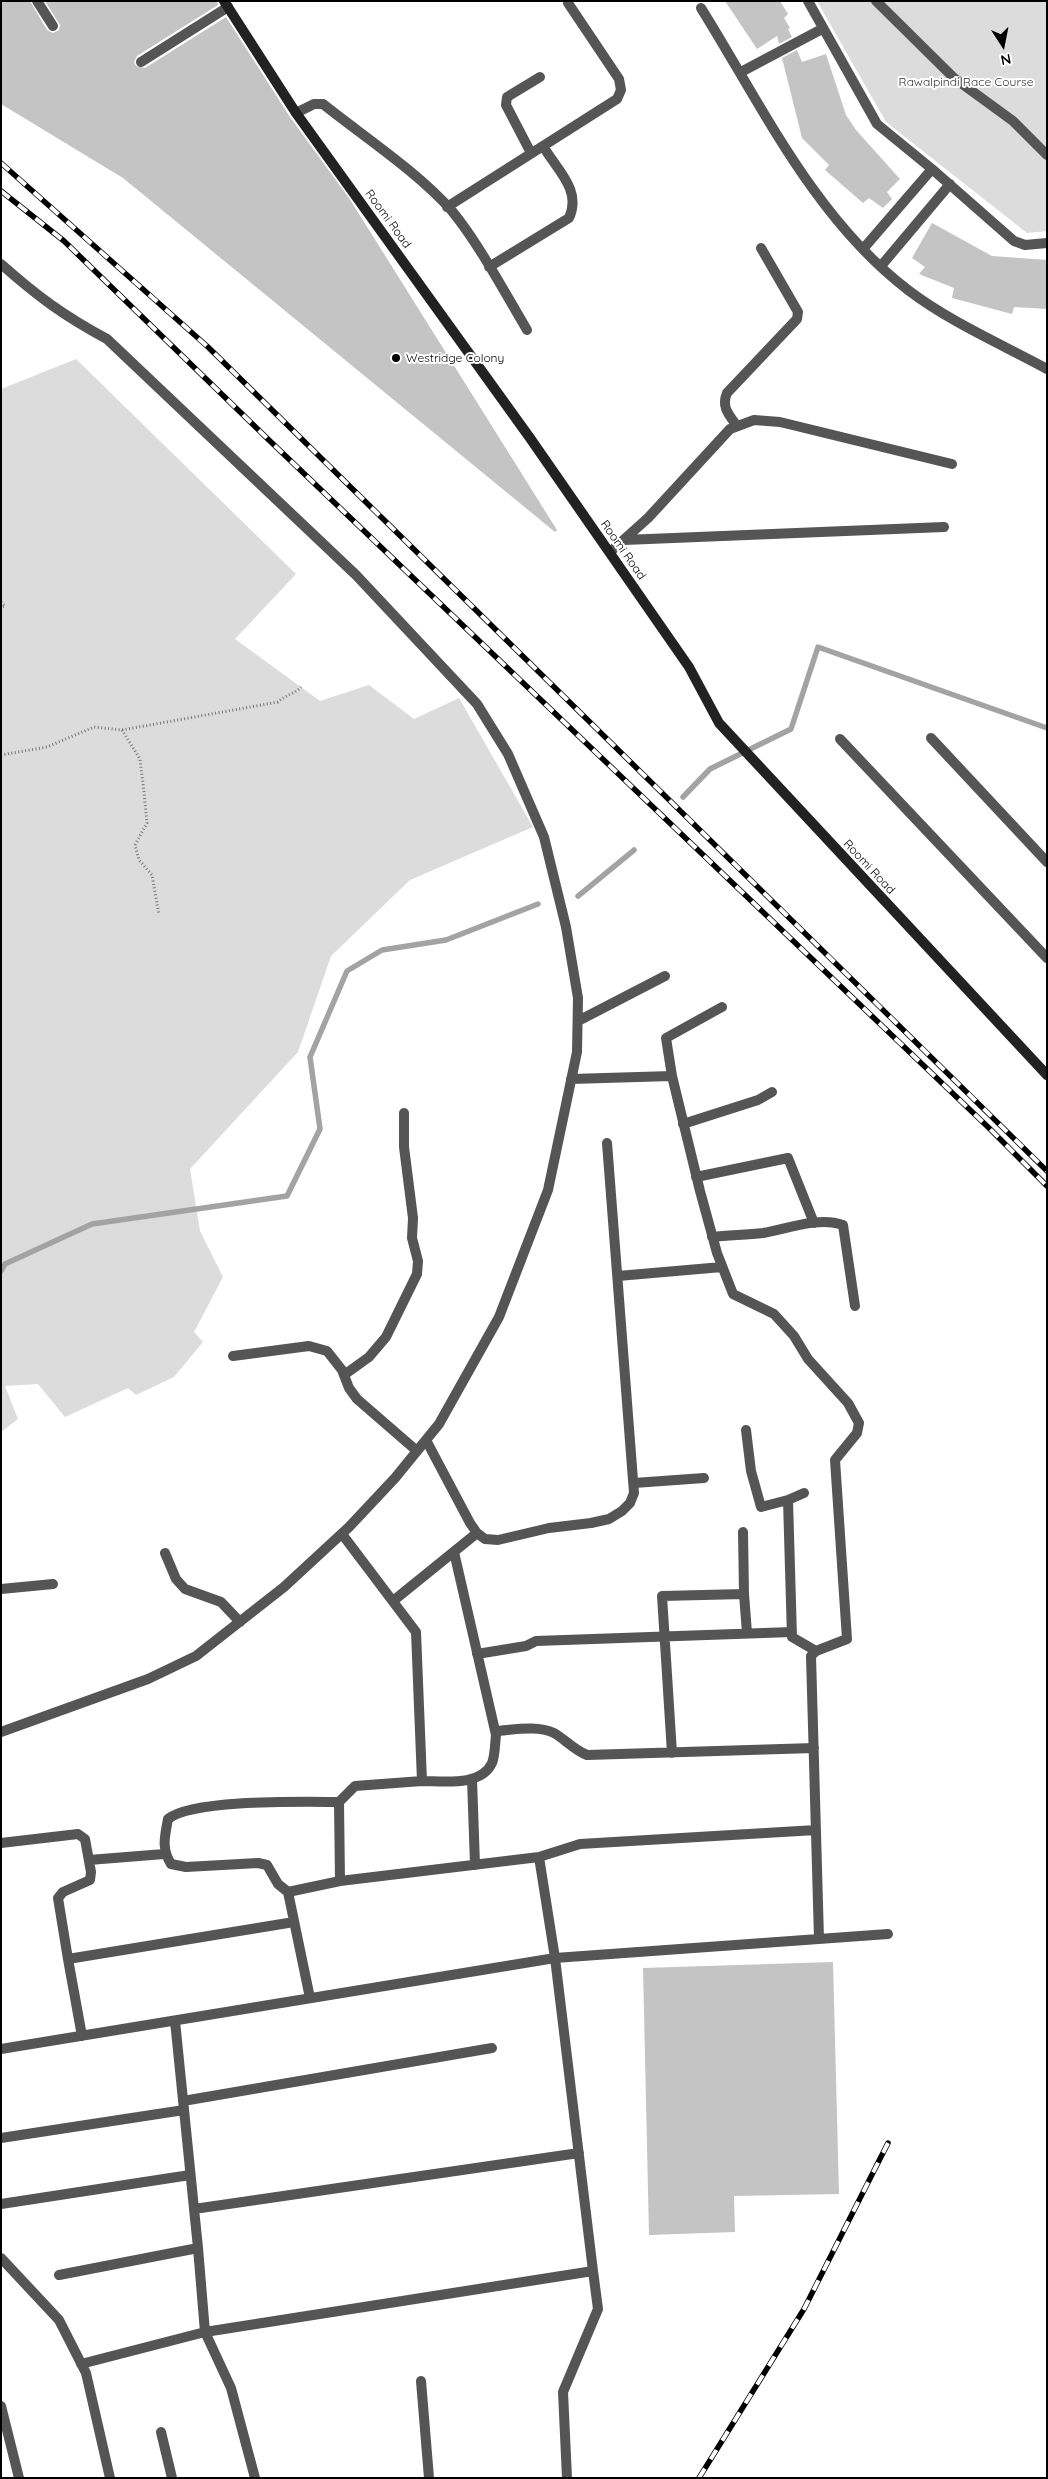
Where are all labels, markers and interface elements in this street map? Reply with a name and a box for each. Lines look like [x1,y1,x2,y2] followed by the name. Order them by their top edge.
[978,20,1028,70] north arrow
[999,50,1013,70] text: N
[899,75,1033,89] park label: Rawalpindi Race Course
[362,187,414,251] street label: Roomi Road
[406,351,504,365] place label: Westridge Colony
[390,352,402,364] marker: Westridge Colony
[597,518,649,582] street label: Roomi Road
[840,837,898,897] street label: Roomi Road

